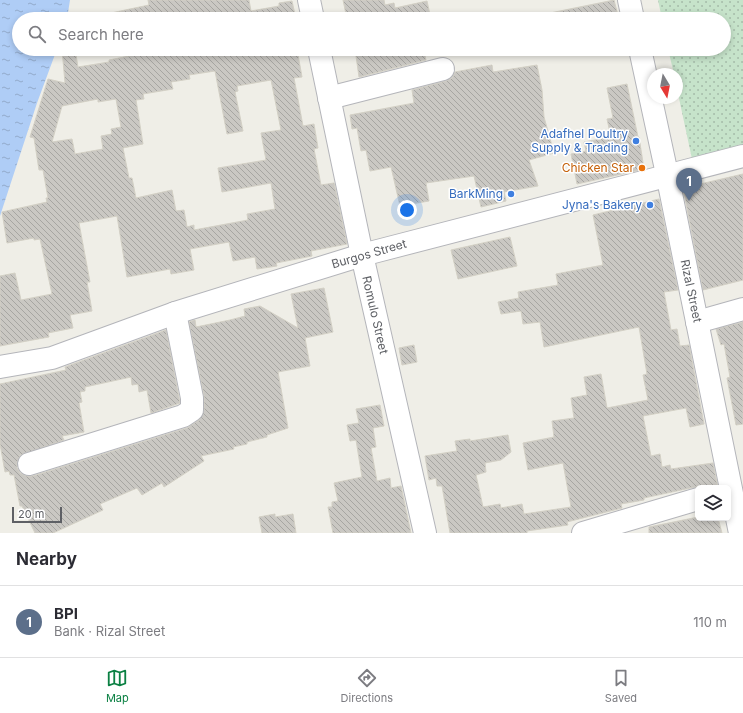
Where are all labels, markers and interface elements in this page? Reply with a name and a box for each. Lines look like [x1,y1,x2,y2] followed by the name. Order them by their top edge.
[12,12,731,56] search box
[26,23,48,45] icon: search
[58,25,144,44] text: Search here
[647,68,683,104] north arrow
[531,126,628,155] place label: Adafhel Poultry Supply & Trading
[631,136,641,146] marker: Adafhel Poultry Supply & Trading
[562,160,634,175] place label: Chicken Star
[637,163,647,173] marker: Chicken Star
[676,168,702,201] pin: 1
[449,186,503,201] place label: BarkMing
[506,189,516,199] marker: BarkMing
[562,197,642,212] place label: Jyna's Bakery
[397,200,417,220] your location
[645,200,655,210] marker: Jyna's Bakery
[330,236,408,271] street label: Burgos Street
[677,258,706,324] street label: Rizal Street
[359,274,392,355] street label: Romulo Street
[695,485,731,521] map controls
[695,485,731,521] button: layers
[12,505,62,524] scale bar
[18,507,44,521] text: 20 m
[16,549,77,569] text: Nearby
[54,604,78,623] text: BPI
[26,614,32,630] text: 1
[693,614,727,630] text: 110 m
[54,623,165,639] text: Bank · Rizal Street
[106,667,129,705] tab: Map
[341,667,393,705] tab: Directions
[605,667,637,705] tab: Saved

